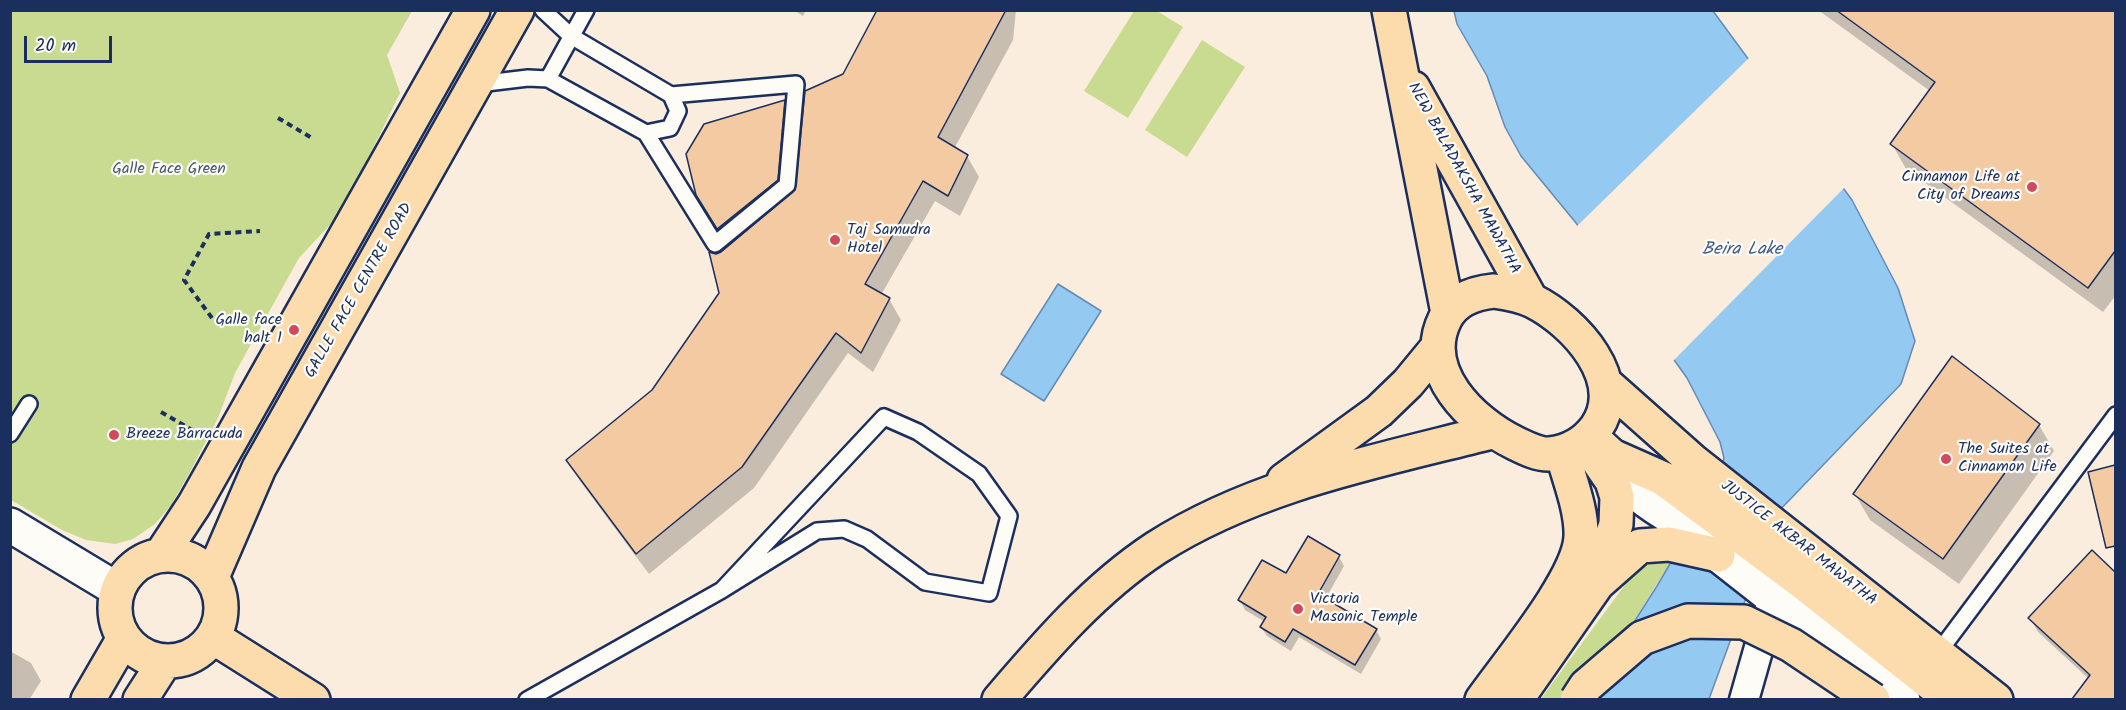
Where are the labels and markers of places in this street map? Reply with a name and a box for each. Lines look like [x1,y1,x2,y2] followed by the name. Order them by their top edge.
[1901,168,2020,206] place label: Cinnamon Life at City of Dreams
[2025,180,2039,194] marker: Cinnamon Life at City of Dreams
[847,221,931,259] place label: Taj Samudra Hotel
[828,233,842,247] marker: Taj Samudra Hotel
[215,311,282,349] place label: Galle face halt 1
[287,323,301,337] marker: Galle face halt 1
[126,425,243,445] place label: Breeze Barracuda
[107,428,121,442] marker: Breeze Barracuda
[1958,440,2057,478] place label: The Suites at Cinnamon Life
[1939,452,1953,466] marker: The Suites at Cinnamon Life
[1310,590,1417,628] place label: Victoria Masonic Temple
[1291,602,1305,616] marker: Victoria Masonic Temple

